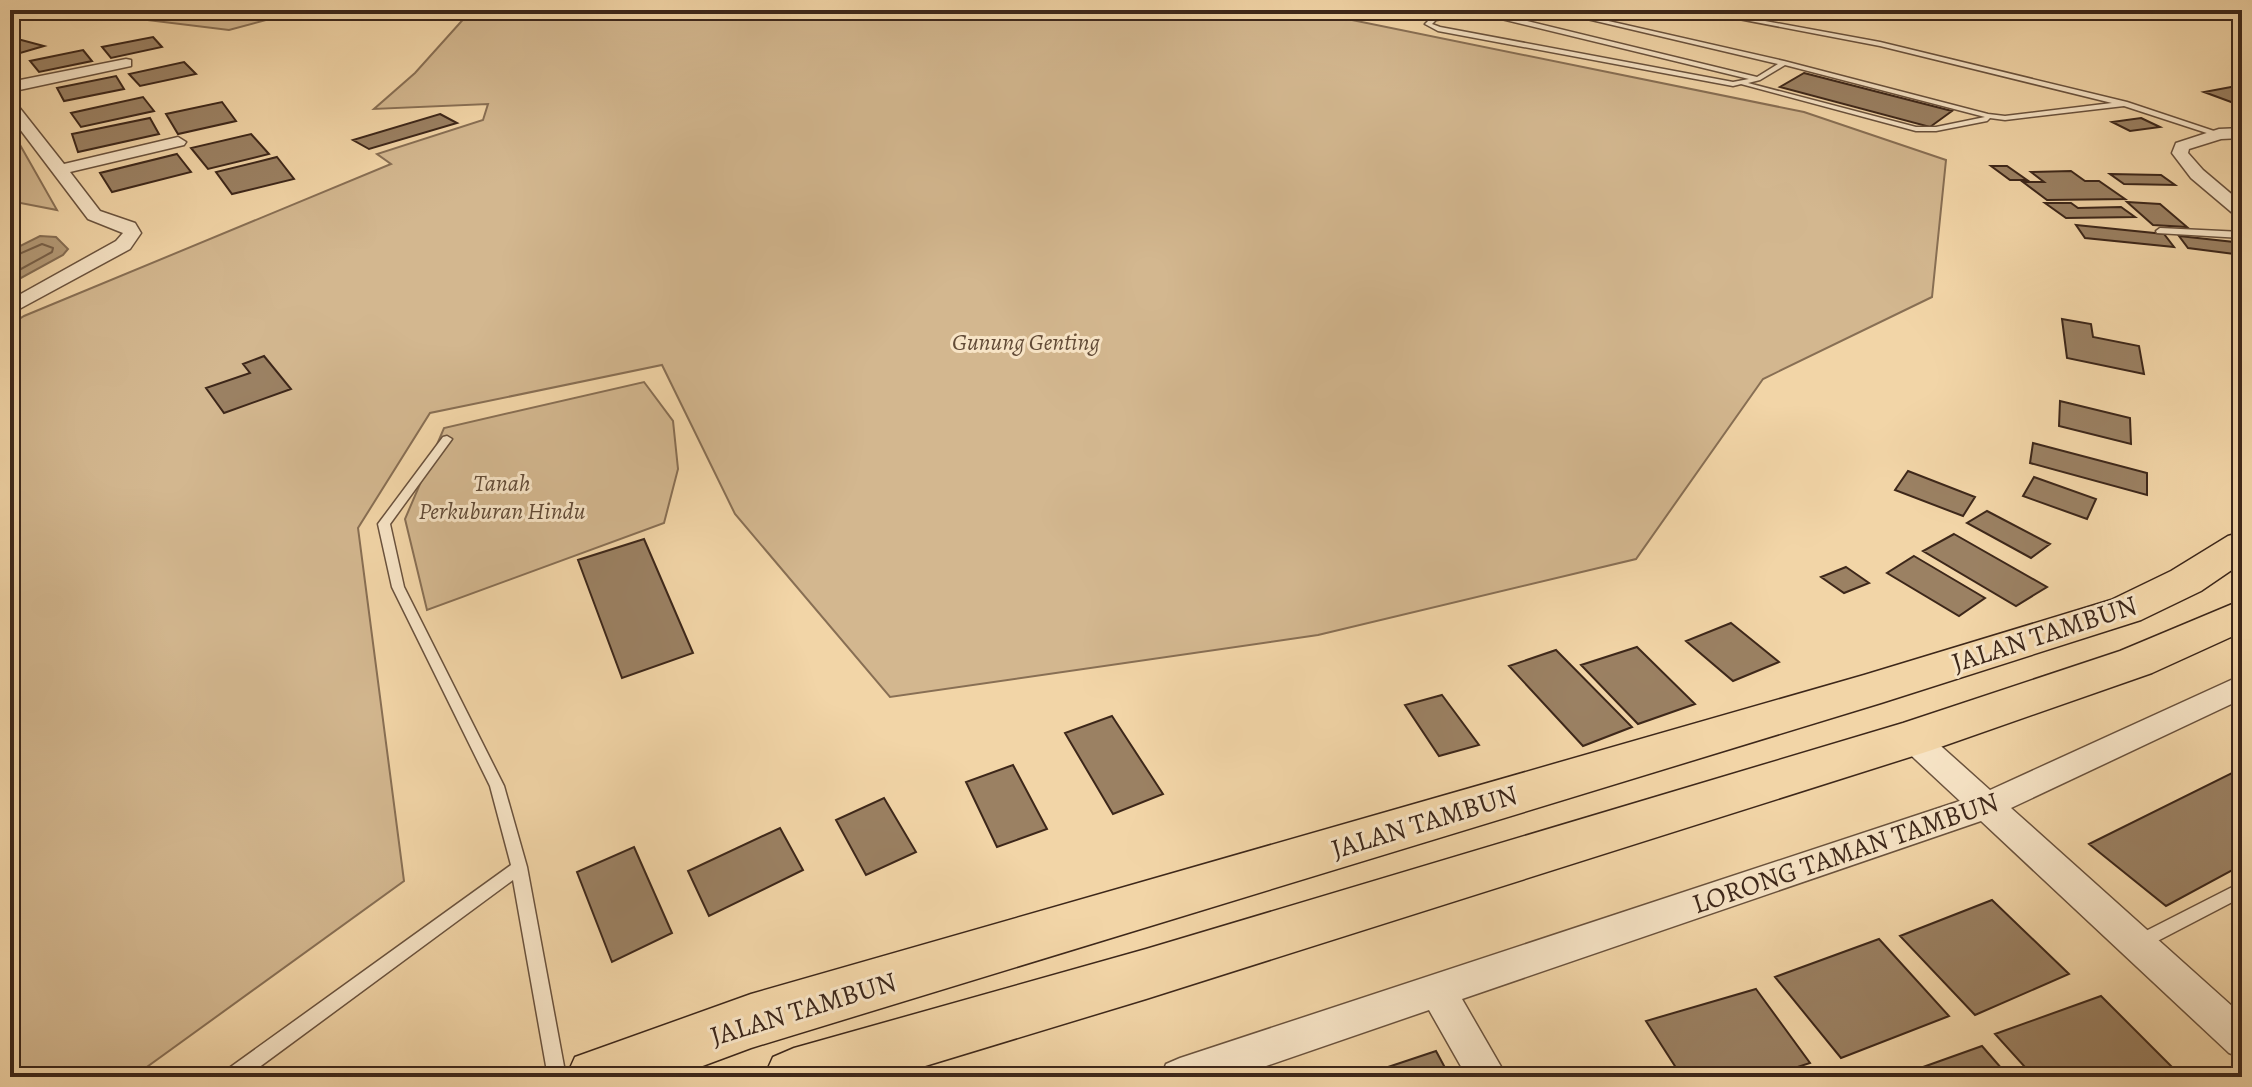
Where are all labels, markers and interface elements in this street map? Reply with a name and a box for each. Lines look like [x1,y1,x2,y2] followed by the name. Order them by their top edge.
[952,326,1100,358] park label: Gunung Genting
[419,467,586,527] park label: Tanah Perkuburan Hindu
[1947,586,2142,682] street label: JALAN TAMBUN
[1327,776,1522,868] street label: JALAN TAMBUN
[1687,783,2003,923] street label: LORONG TAMAN TAMBUN
[706,963,901,1055] street label: JALAN TAMBUN

